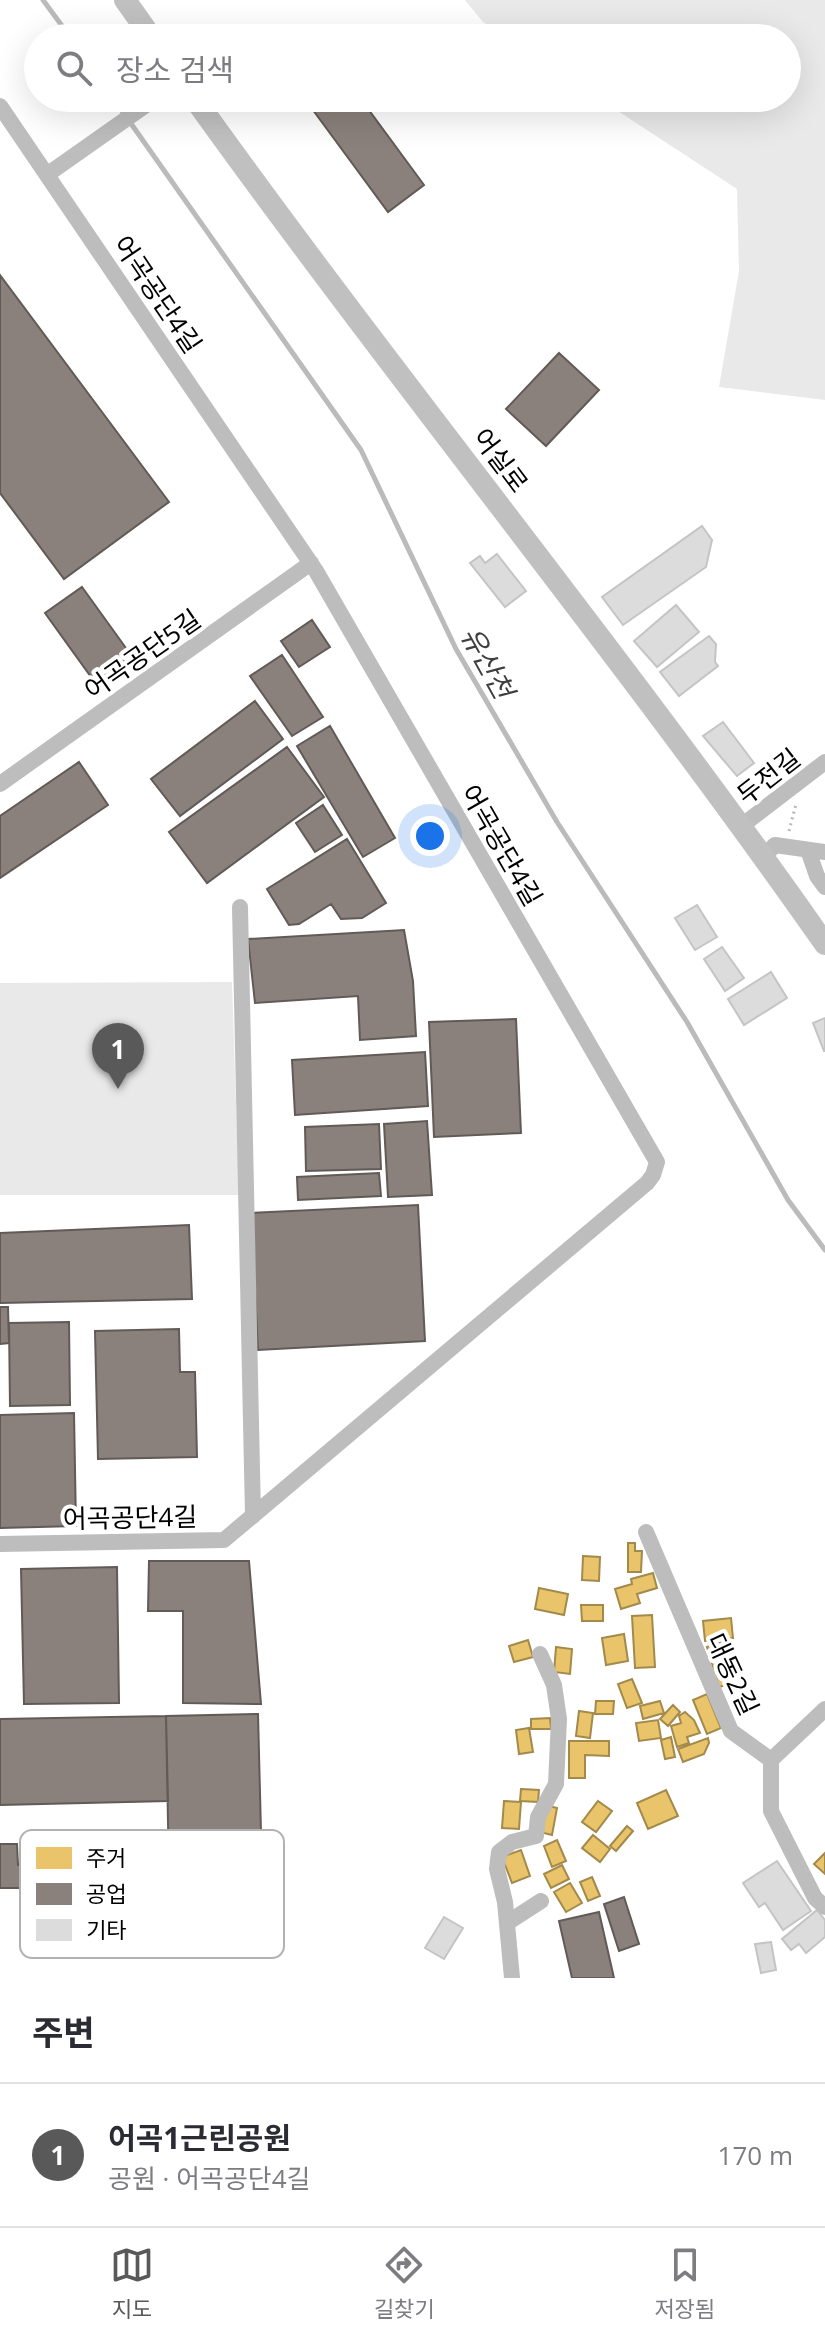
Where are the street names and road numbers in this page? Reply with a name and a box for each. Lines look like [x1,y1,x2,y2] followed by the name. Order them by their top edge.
[105,228,211,360] street label: 어곡공단4길
[465,421,537,499] street label: 어실로
[77,601,207,707] street label: 어곡공단5길
[729,740,807,812] street label: 두전길
[453,778,551,912] street label: 어곡공단4길
[62,1498,198,1536] street label: 어곡공단4길
[698,1627,768,1721] street label: 대동2길

